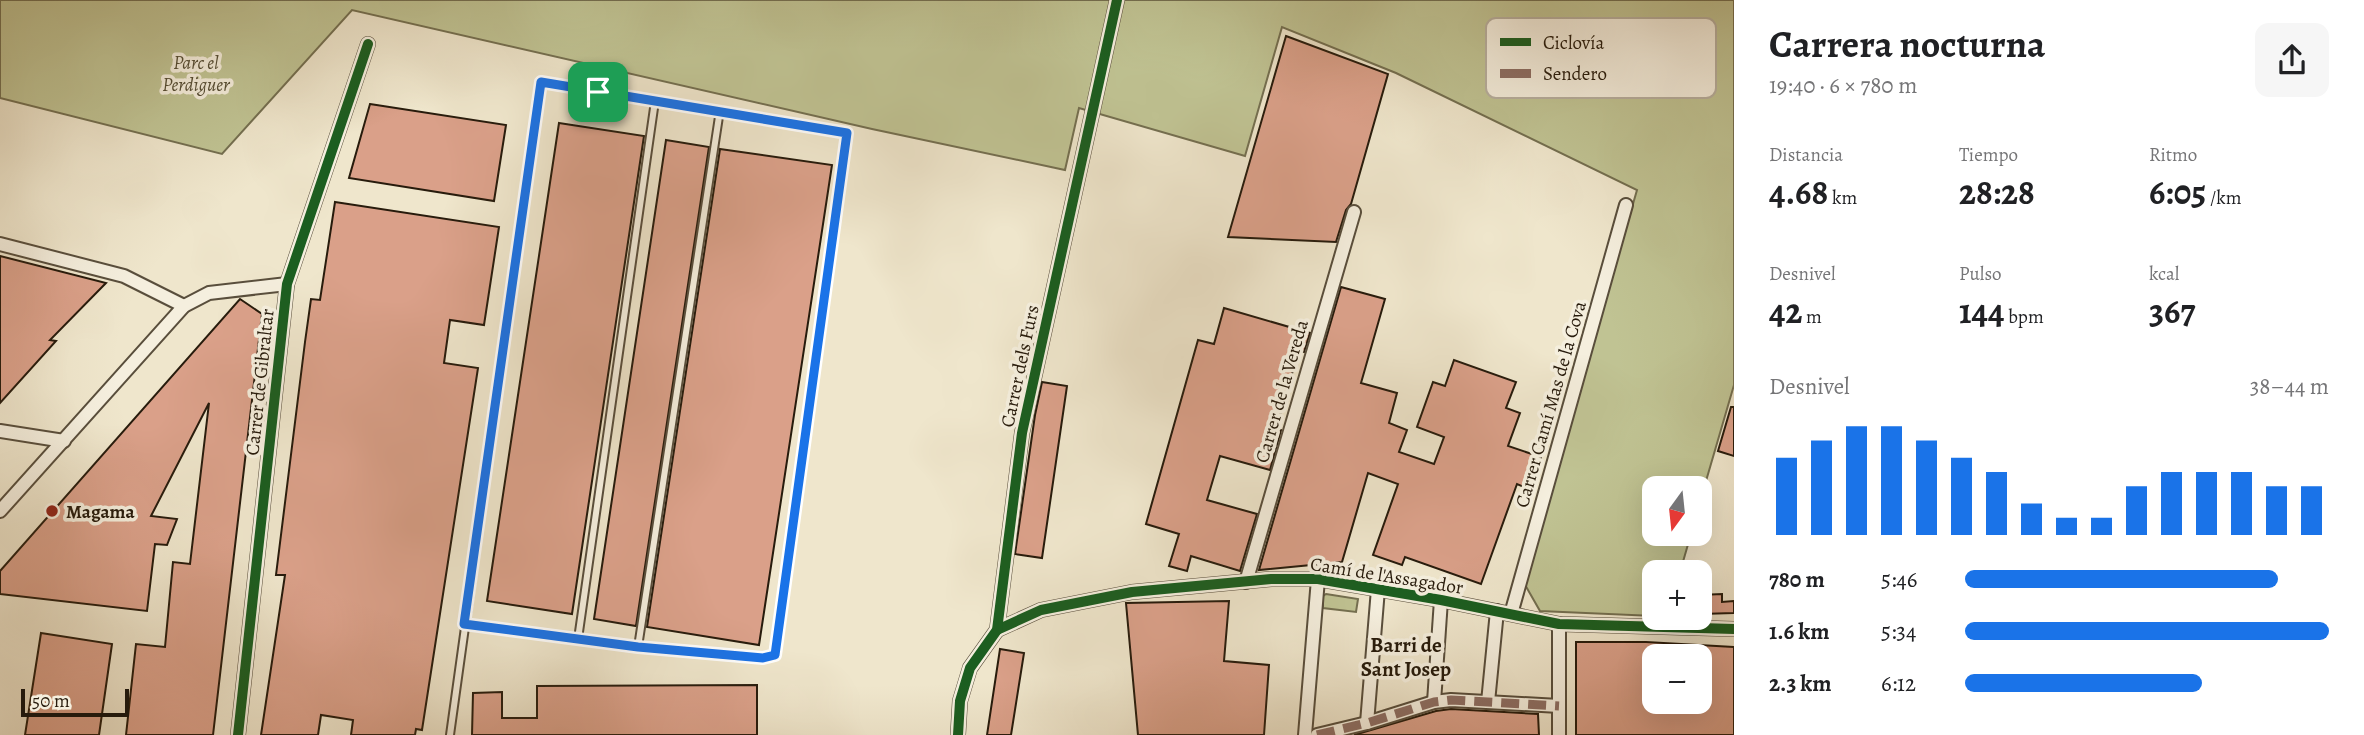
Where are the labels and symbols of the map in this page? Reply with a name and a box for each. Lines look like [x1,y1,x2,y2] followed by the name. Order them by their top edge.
[1486,18,1716,98] legend
[1543,30,1605,56] text: Ciclovía
[162,50,231,98] park label: Parc el Perdiguer
[1543,61,1607,87] text: Sendero
[568,62,628,122] pin
[1509,298,1593,511] street label: Carrer Camí Mas de la Cova
[994,303,1046,430] street label: Carrer dels Furs
[239,307,281,457] street label: Carrer de Gibraltar
[1249,317,1315,466] street label: Carrer de la Vereda
[1642,476,1712,546] north arrow
[66,499,136,525] place label: Magama
[44,503,60,519] marker: Magama
[1308,551,1465,601] street label: Camí de l'Assagador
[1361,631,1451,683] district label: Barri de Sant Josep
[21,686,130,718] scale bar

